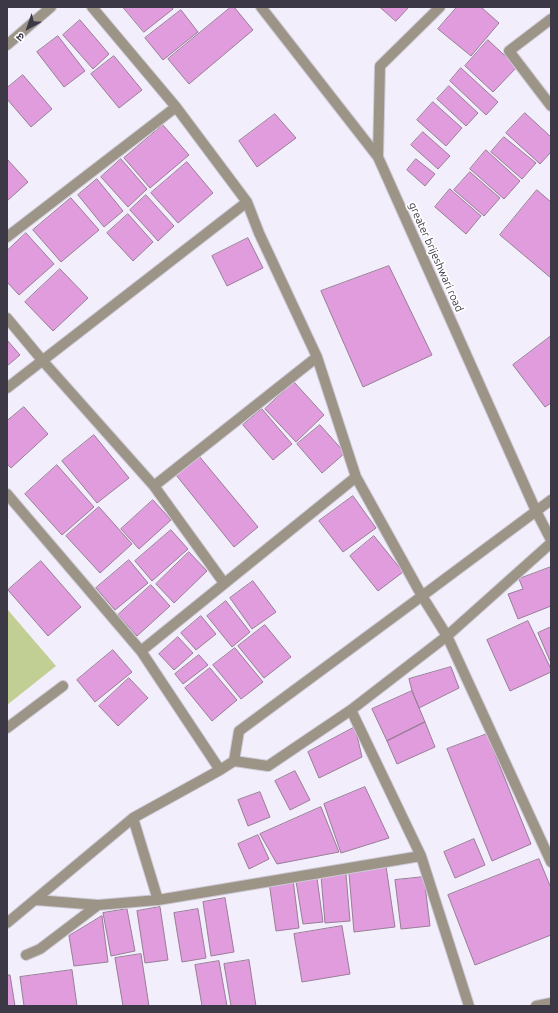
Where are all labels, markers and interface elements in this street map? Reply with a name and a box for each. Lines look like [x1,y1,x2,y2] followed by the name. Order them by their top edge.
[8,8,48,48] north arrow
[14,31,27,44] text: उ
[406,200,466,314] street label: greater brijeshwari road

